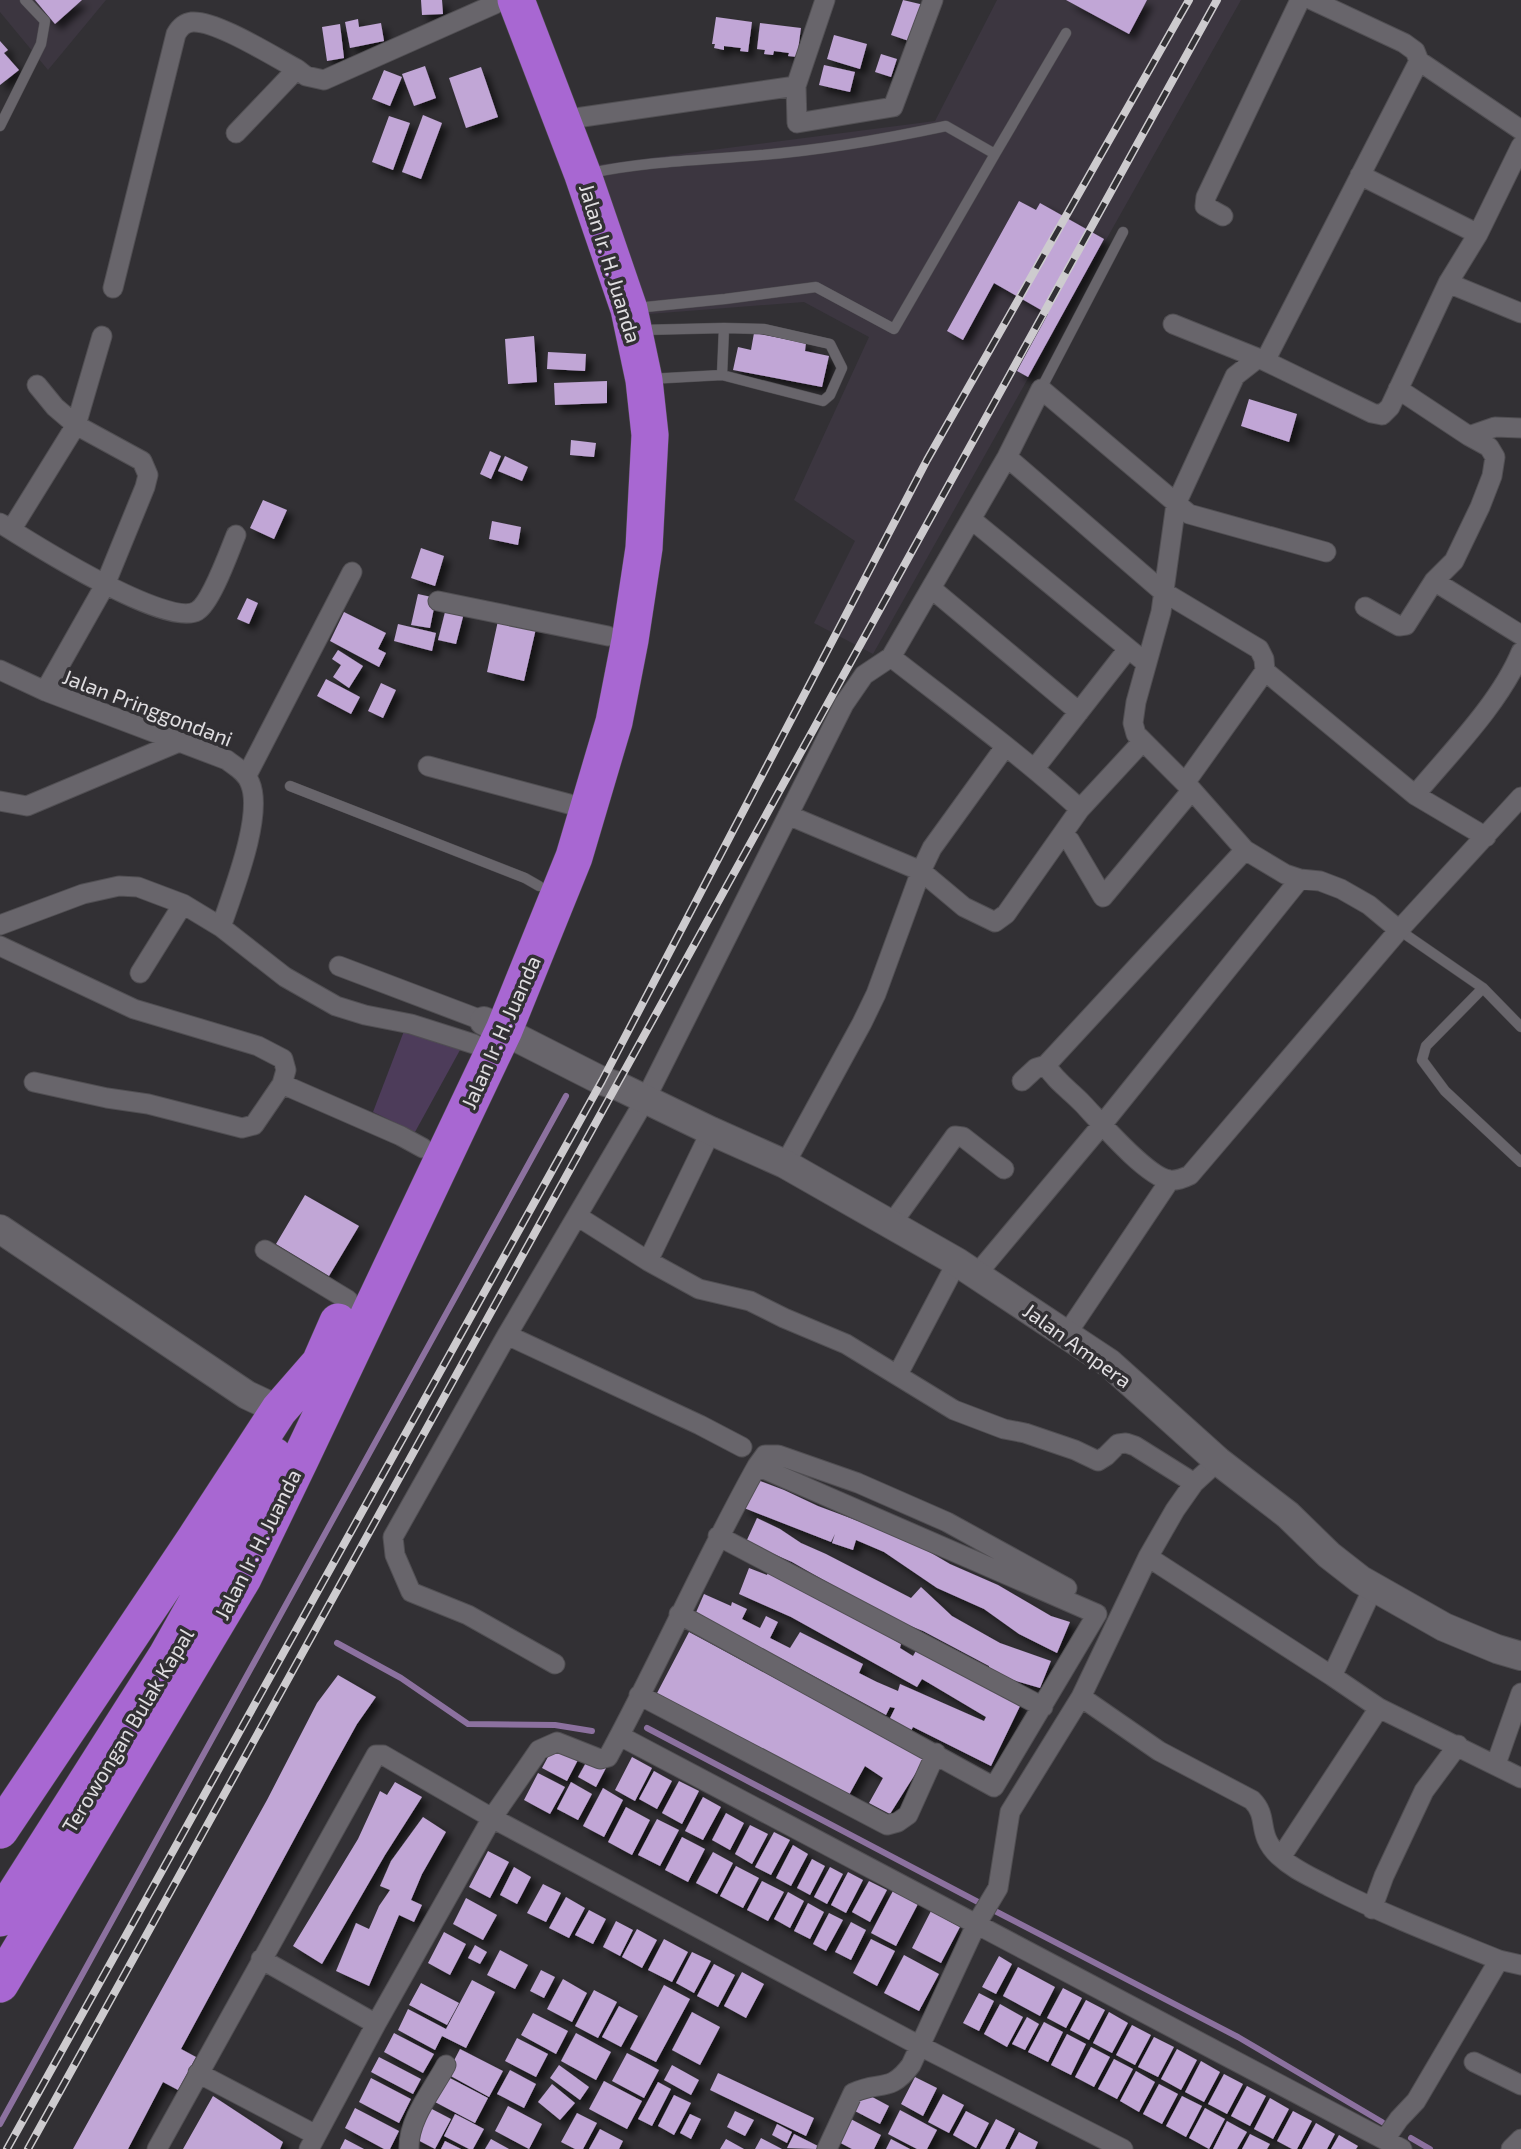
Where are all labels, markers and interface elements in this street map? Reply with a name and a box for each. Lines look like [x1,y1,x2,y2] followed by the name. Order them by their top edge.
[575,180,647,346] street label: Jalan Ir. H. Juanda
[60,663,236,751] street label: Jalan Pringgondani
[455,951,545,1113] street label: Jalan Ir. H. Juanda
[1019,1297,1137,1393] street label: Jalan Ampera
[208,1465,306,1623] street label: Jalan Ir. H. Juanda
[56,1622,198,1837] street label: Terowongan Bulak Kapal

